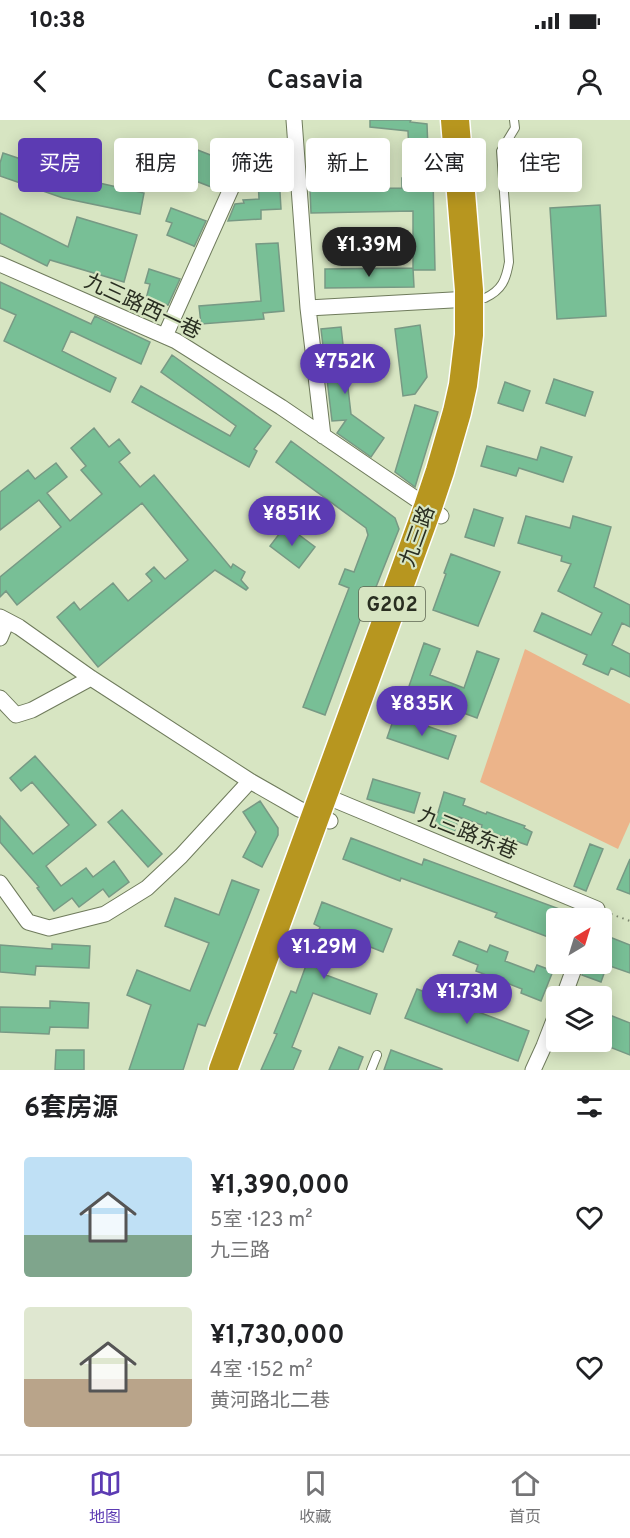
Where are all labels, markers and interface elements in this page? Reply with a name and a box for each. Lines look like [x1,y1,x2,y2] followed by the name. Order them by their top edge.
[30,8,86,35] text: 10:38
[267,64,363,98] text: Casavia
[24,65,57,98] icon: back
[573,65,606,98] icon: person
[18,138,102,192] chip: 买房
[114,138,198,192] chip: 租房
[210,138,294,192] chip: 筛选
[306,138,390,192] chip: 新上
[402,138,486,192] chip: 公寓
[498,138,582,192] chip: 住宅
[320,227,418,278] pin: ¥1.39M
[336,233,402,259] text: ¥1.39M
[80,268,205,346] street label: 九三路西一巷
[303,344,387,395] pin: ¥752K
[314,350,376,376] text: ¥752K
[250,496,334,547] pin: ¥851K
[262,502,322,528] text: ¥851K
[395,502,442,571] street label: 九三路
[359,587,425,621] road number: G202
[380,686,464,737] pin: ¥835K
[390,692,454,718] text: ¥835K
[414,802,521,867] street label: 九三路东巷
[546,908,612,974] north arrow
[546,908,612,1052] map controls
[275,929,373,980] pin: ¥1.29M
[291,935,357,961] text: ¥1.29M
[418,974,516,1025] pin: ¥1.73M
[436,980,498,1006] text: ¥1.73M
[546,986,612,1052] button: layers
[573,1090,606,1123] icon: filters
[24,1093,118,1126] text: 6套房源
[210,1170,350,1203] text: ¥1,390,000
[72,1181,144,1253] icon: home
[573,1201,606,1234] icon: heart
[210,1208,312,1234] text: 5室 · 123 m²
[210,1239,270,1265] text: 九三路
[210,1320,345,1353] text: ¥1,730,000
[72,1331,144,1403] icon: home
[573,1351,606,1384] icon: heart
[210,1358,313,1384] text: 4室 · 152 m²
[210,1389,330,1415] text: 黄河路北二巷
[89,1467,122,1528] tab: 地图
[299,1467,332,1528] tab: 收藏
[509,1467,542,1528] tab: 首页

